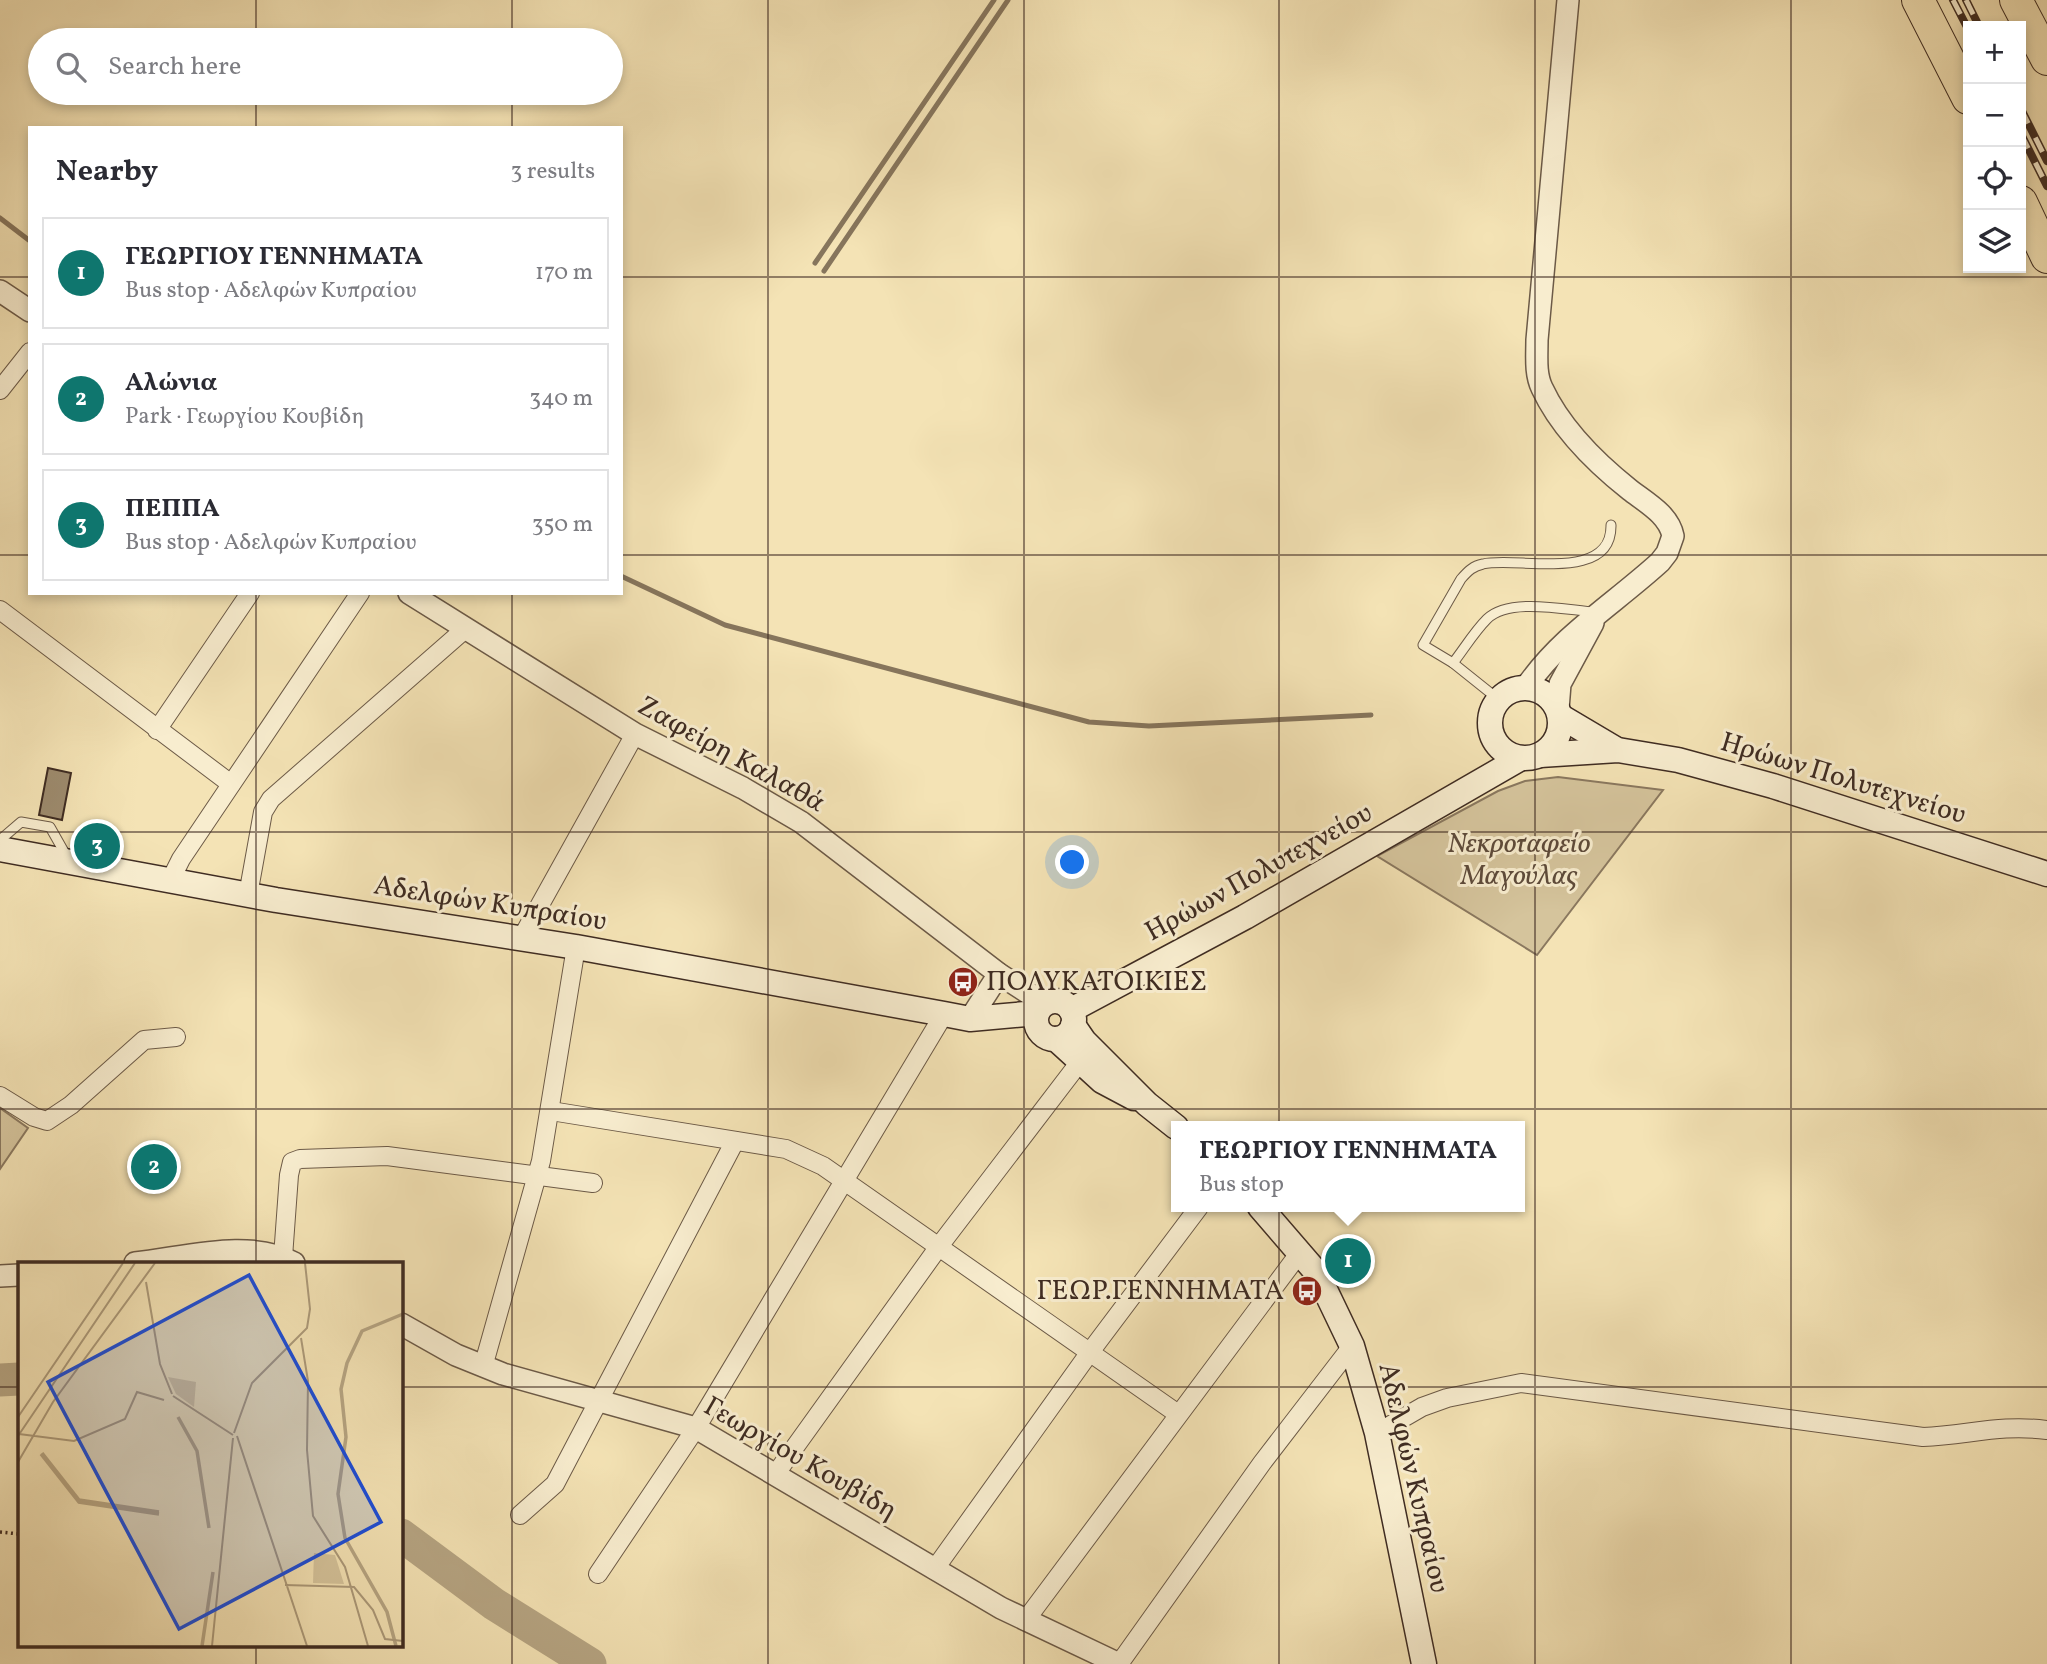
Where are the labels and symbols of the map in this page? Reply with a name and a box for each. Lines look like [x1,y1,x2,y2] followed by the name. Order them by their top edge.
[630,687,832,823] street label: Ζαφείρη Καλαθά
[1715,723,1971,835] street label: Ηρώων Πολυτεχνείου
[1138,794,1380,952] street label: Ηρώων Πολυτεχνείου
[74,820,120,872] pin: 3
[1448,825,1591,896] park label: Νεκροταφείο Μαγούλας
[1055,845,1089,879] your location
[371,866,609,942] street label: Αδελφών Κυπραίου
[986,963,1207,1002] place label: ΠΟΛΥΚΑΤΟΙΚΙΕΣ
[946,965,980,999] bus stop icon: ΠΟΛΥΚΑΤΟΙΚΙΕΣ
[131,1141,177,1193] pin: 2
[1325,1235,1371,1287] pin: 1
[18,1262,402,1646] inset map
[1036,1272,1284,1311] place label: ΓΕΩΡ.ΓΕΝΝΗΜΑΤΑ
[1290,1274,1324,1308] bus stop icon: ΓΕΩΡ.ΓΕΝΝΗΜΑΤΑ
[1368,1359,1458,1597] street label: Αδελφών Κυπραίου
[696,1388,904,1530] street label: Γεωργίου Κουβίδη

